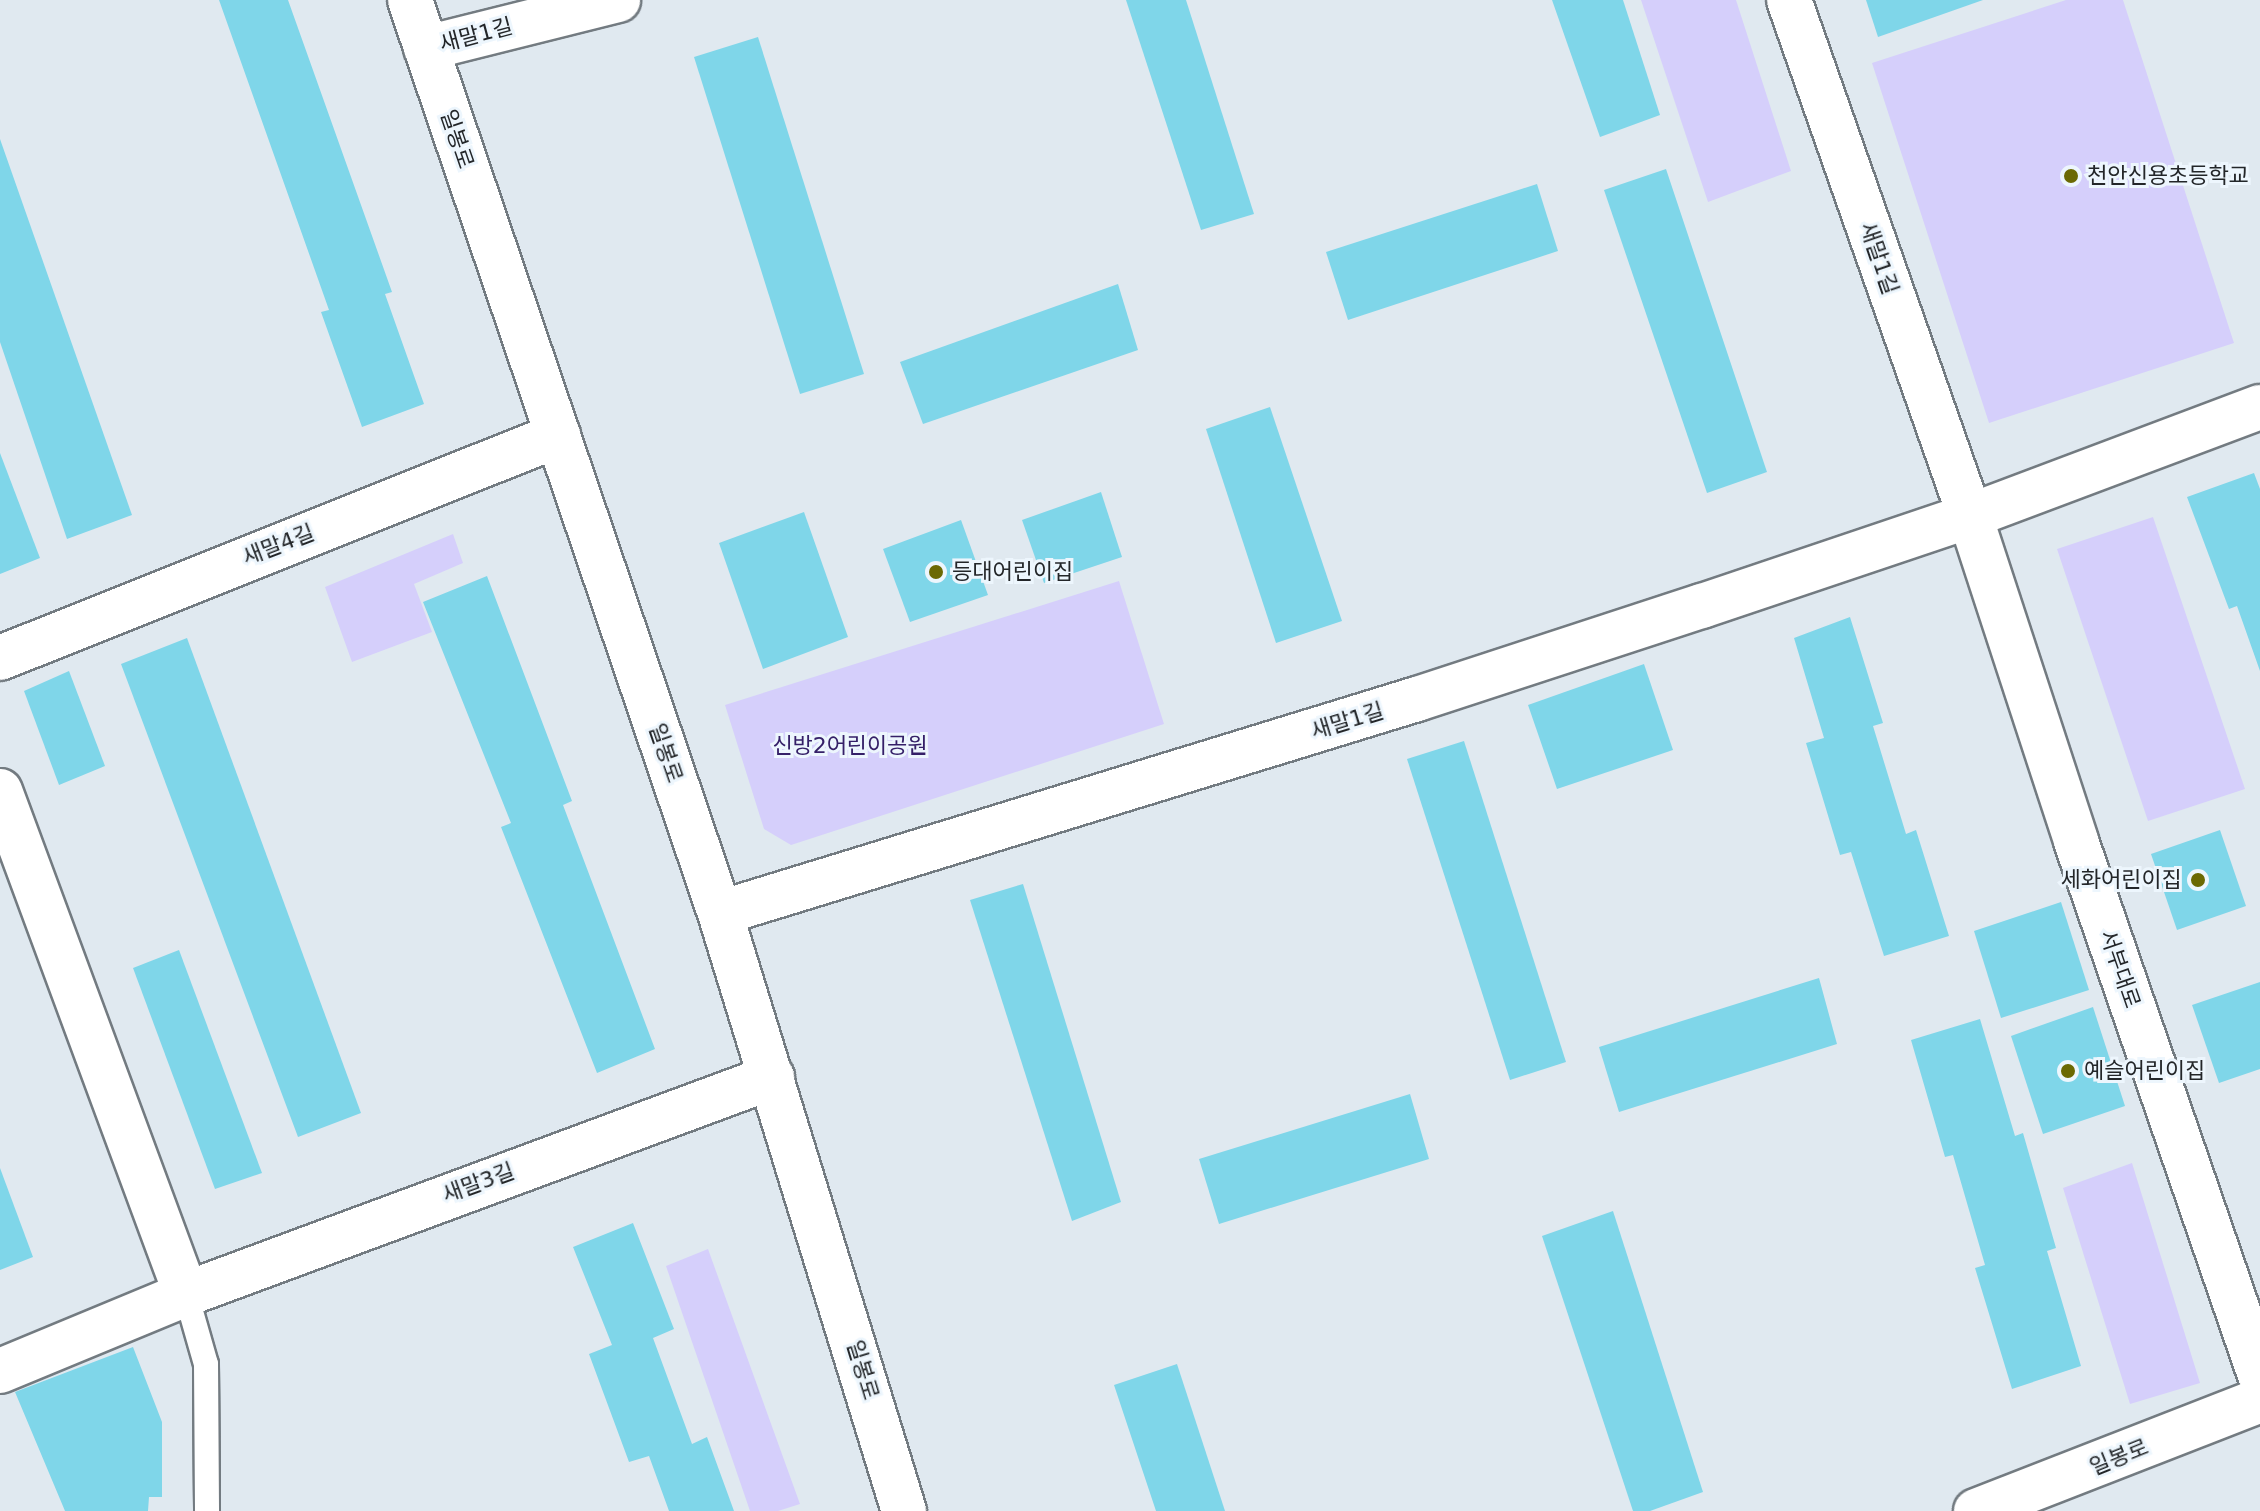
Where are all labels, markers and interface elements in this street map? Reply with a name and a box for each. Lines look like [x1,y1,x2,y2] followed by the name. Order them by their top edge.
[436,13,516,57] street label: 새말1길
[435,106,479,172] street label: 일봉로
[2087,163,2249,189] place label: 천안신용초등학교
[2062,167,2080,185] marker: 천안신용초등학교
[1854,218,1904,298] street label: 새말1길
[238,519,318,571] street label: 새말4길
[952,559,1073,585] place label: 등대어린이집
[927,563,945,581] marker: 등대어린이집
[1307,697,1387,745] street label: 새말1길
[644,720,688,786] street label: 일봉로
[772,733,928,759] park label: 신방2어린이공원
[2061,867,2182,893] place label: 세화어린이집
[2189,871,2207,889] marker: 세화어린이집
[2094,926,2146,1012] street label: 서부대로
[2084,1058,2205,1084] place label: 예슬어린이집
[2059,1062,2077,1080] marker: 예슬어린이집
[438,1158,518,1208] street label: 새말3길
[842,1337,884,1403] street label: 일봉로
[2086,1433,2152,1481] street label: 일봉로

